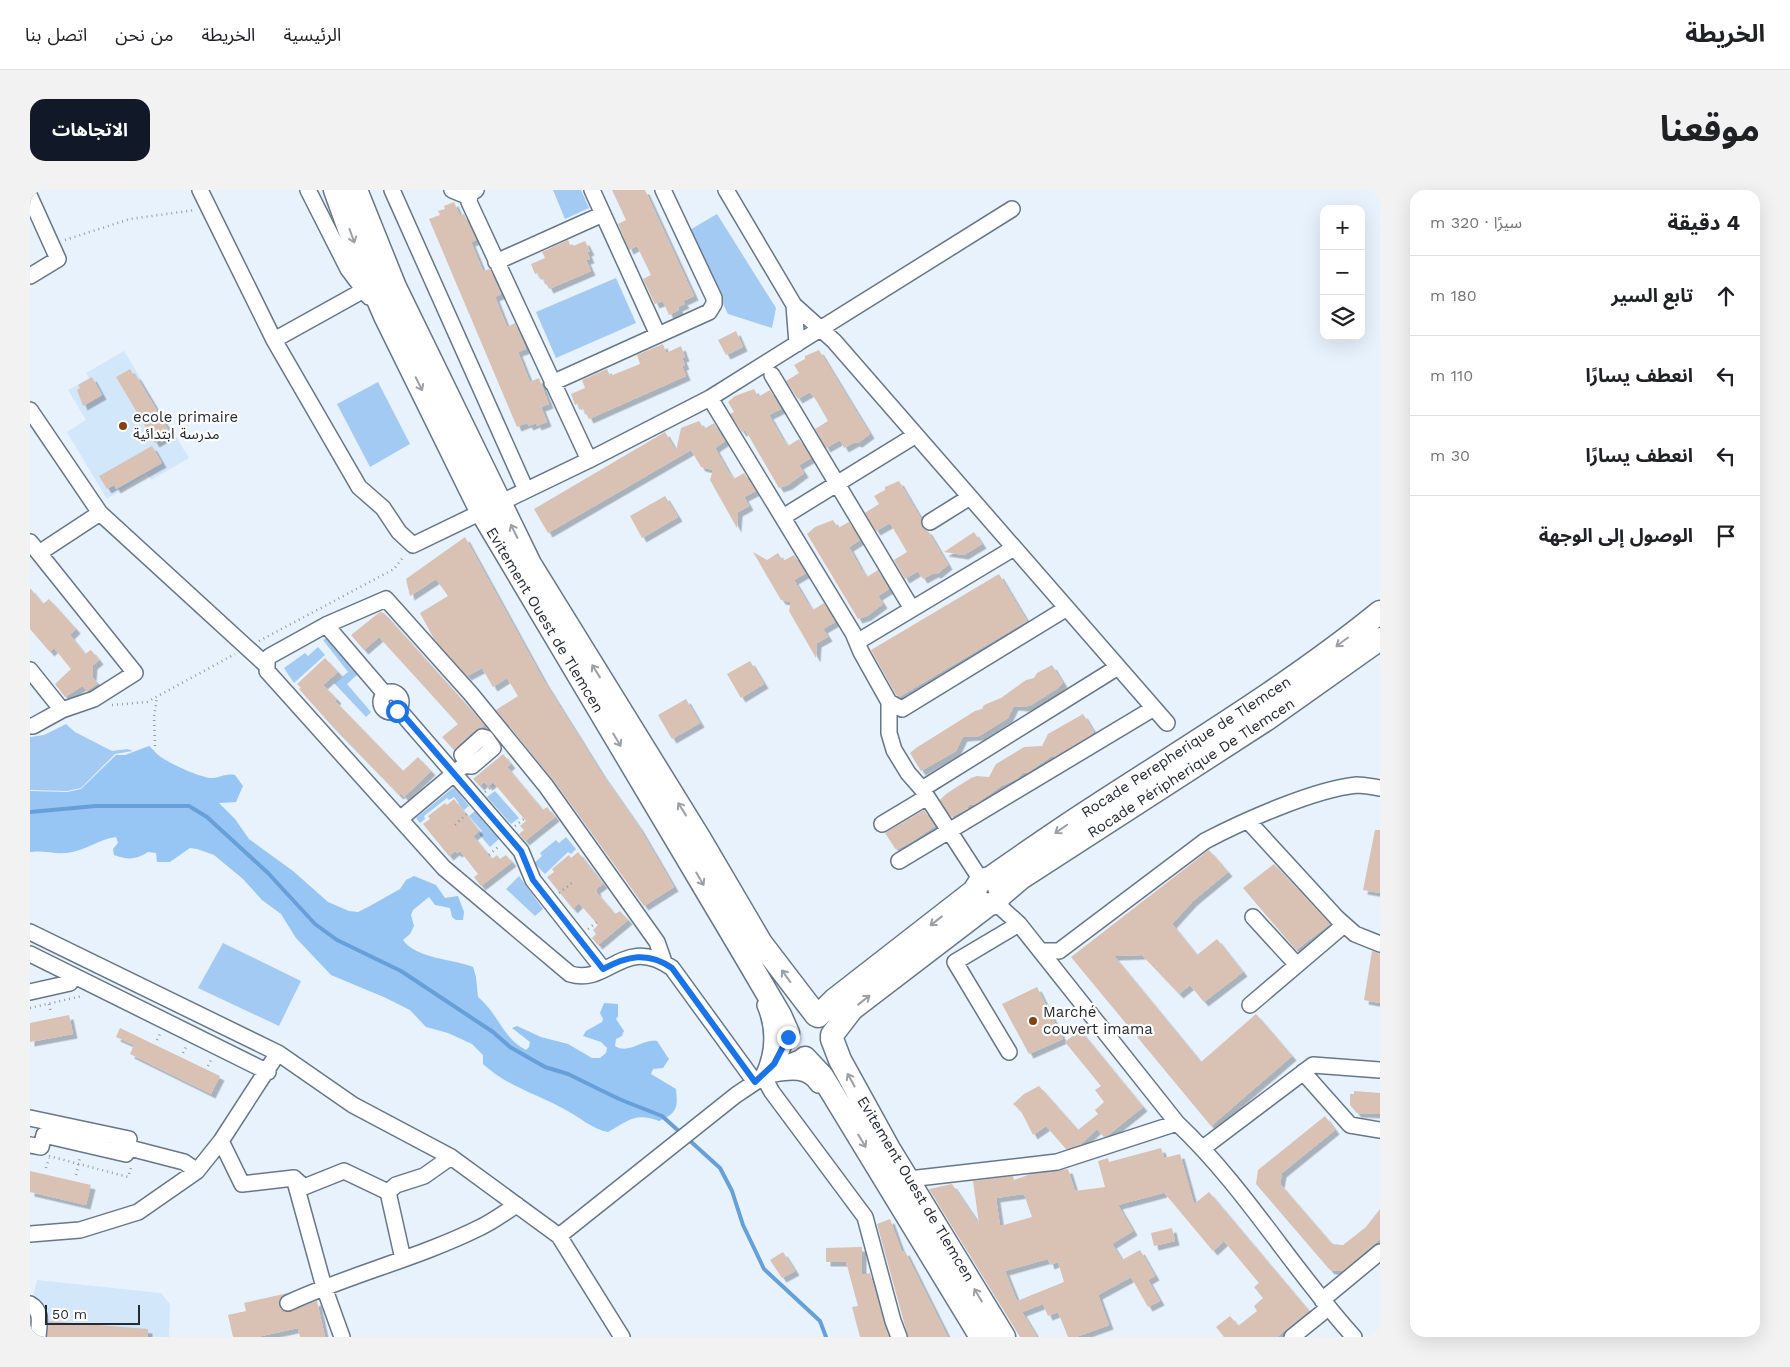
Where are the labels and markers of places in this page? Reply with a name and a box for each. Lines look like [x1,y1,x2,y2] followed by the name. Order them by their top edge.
[133,408,238,443] place label: ecole primaire مدرسة ابتدائية
[117,420,129,432] marker: ecole primaire مدرسة ابتدائية
[1043,1003,1153,1038] place label: Marché couvert imama
[1027,1015,1039,1027] marker: Marché couvert imama

